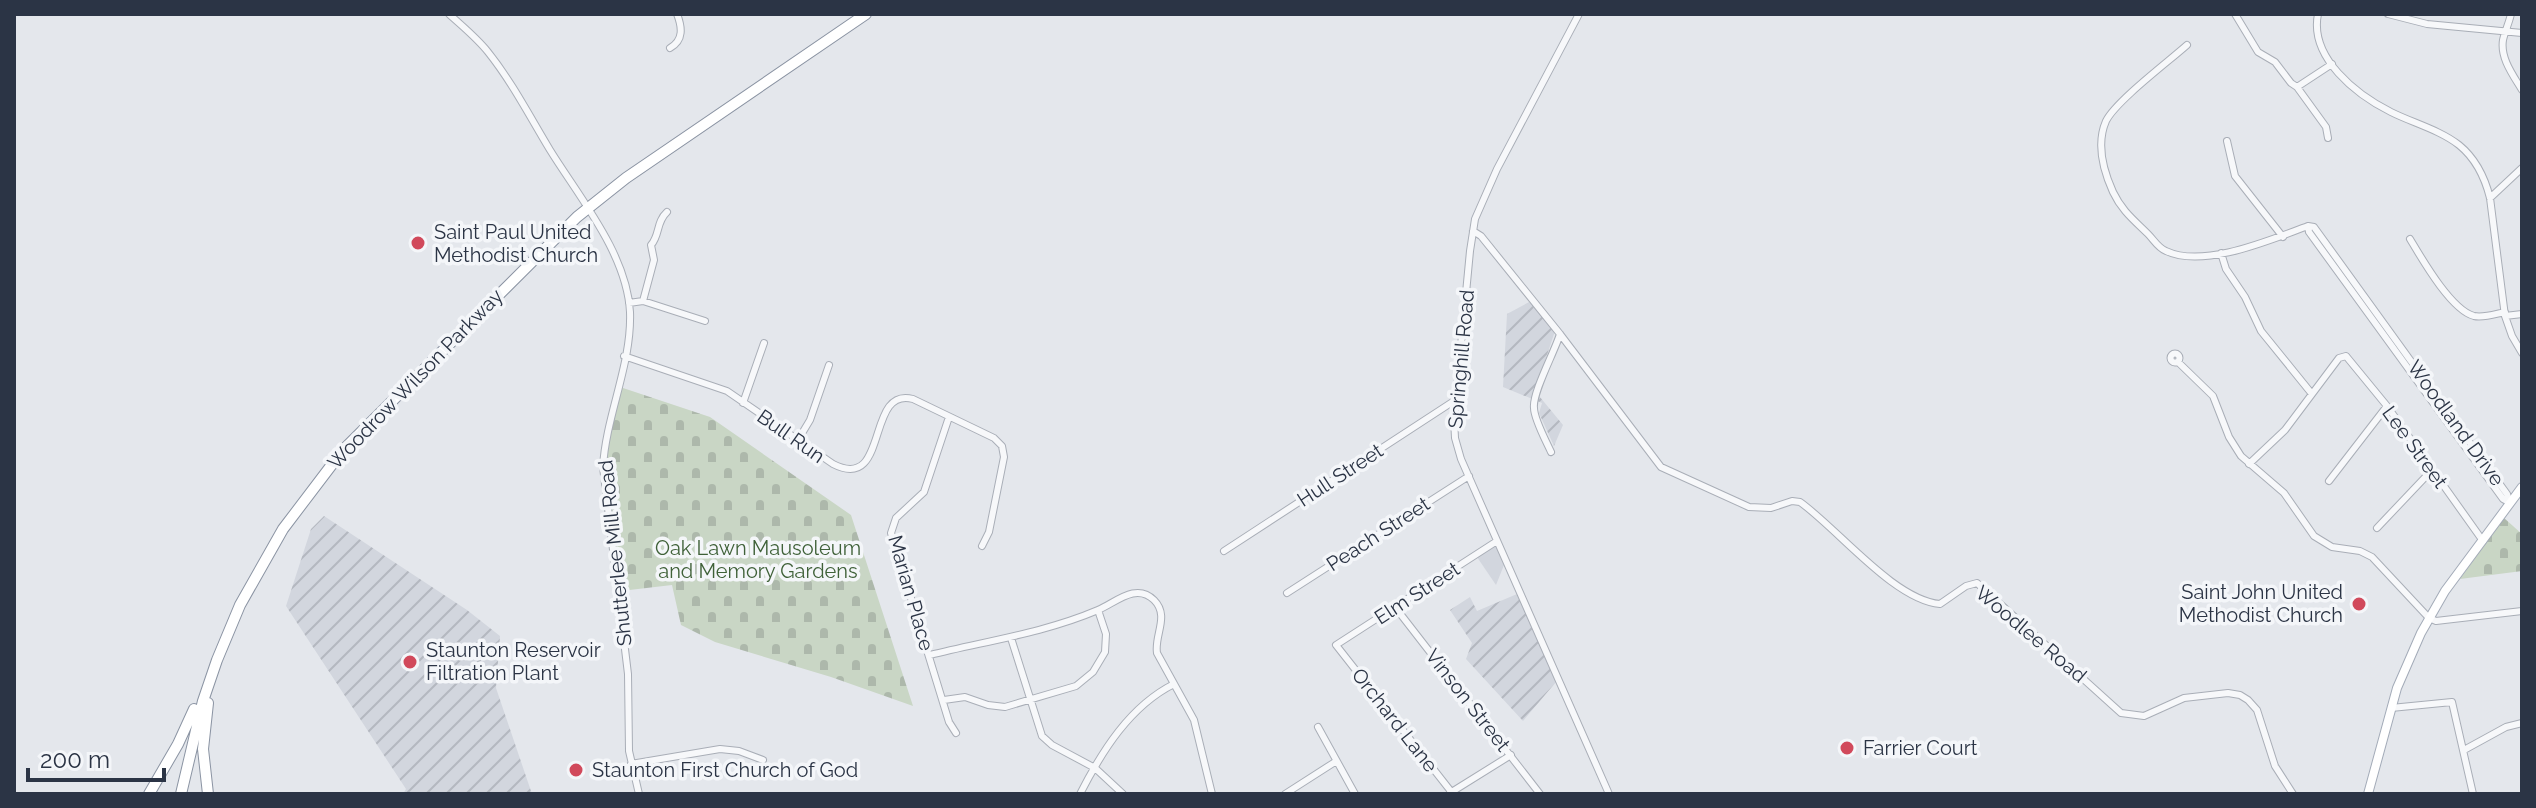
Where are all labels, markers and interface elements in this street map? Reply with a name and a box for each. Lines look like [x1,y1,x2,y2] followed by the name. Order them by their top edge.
[434,220,598,267] place label: Saint Paul United Methodist Church
[409,234,427,252] marker: Saint Paul United Methodist Church
[322,284,508,474] street label: Woodrow Wilson Parkway
[1443,289,1479,429] street label: Springhill Road
[2402,356,2510,491] street label: Woodland Drive
[2377,401,2453,493] street label: Lee Street
[753,404,829,468] street label: Bull Run
[1293,438,1388,512] street label: Hull Street
[593,459,637,647] street label: Shutterlee Mill Road
[1322,492,1434,576] street label: Peach Street
[883,533,939,654] street label: Marian Place
[655,536,861,583] park label: Oak Lawn Mausoleum and Memory Gardens
[1370,556,1464,629] street label: Elm Street
[2179,580,2343,627] place label: Saint John United Methodist Church
[1970,581,2092,687] street label: Woodlee Road
[2350,595,2368,613] marker: Saint John United Methodist Church
[426,638,601,685] place label: Staunton Reservoir Filtration Plant
[1421,644,1516,756] street label: Vinson Street
[401,653,419,671] marker: Staunton Reservoir Filtration Plant
[1347,663,1443,777] street label: Orchard Lane
[28,732,164,782] scale bar
[1863,736,1978,760] place label: Farrier Court
[1838,739,1856,757] marker: Farrier Court
[40,745,110,774] text: 200 m
[592,758,858,782] place label: Staunton First Church of God
[567,761,585,779] marker: Staunton First Church of God

